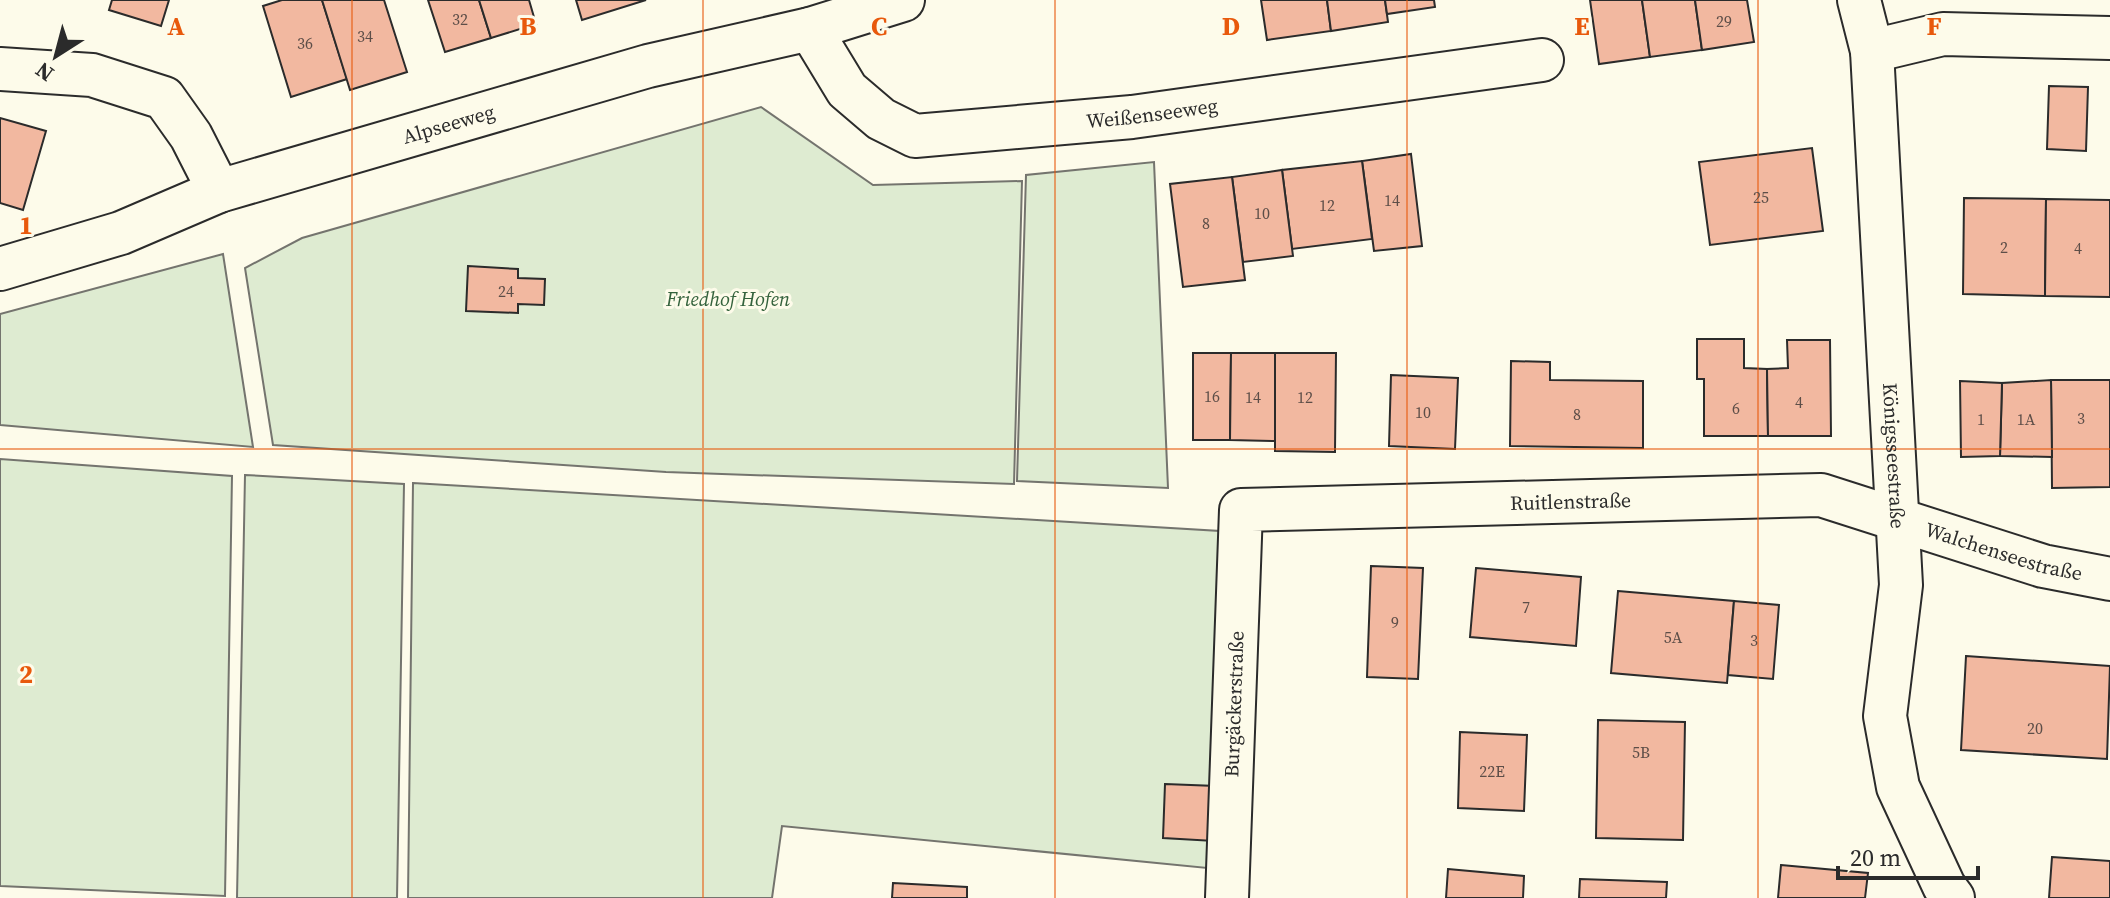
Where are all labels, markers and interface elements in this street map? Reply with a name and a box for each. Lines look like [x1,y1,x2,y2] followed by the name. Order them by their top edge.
[167,8,185,44] text: A
[452,8,468,30] house number: 32
[520,8,537,44] text: B
[871,8,887,44] text: C
[1222,8,1240,44] text: D
[1574,8,1590,44] text: E
[1926,8,1942,44] text: F
[1716,10,1732,32] house number: 29
[16,16,96,96] north arrow
[357,25,373,47] house number: 34
[297,32,313,54] house number: 36
[29,55,60,89] text: N
[1085,91,1219,135] street label: Weißenseeweg
[399,97,498,151] street label: Alpseeweg
[1753,186,1769,208] house number: 25
[1384,189,1400,211] house number: 14
[1319,194,1335,216] house number: 12
[1254,202,1270,224] house number: 10
[19,207,33,243] text: 1
[1202,212,1210,234] house number: 8
[2000,236,2008,258] house number: 2
[2074,237,2082,259] house number: 4
[498,280,514,302] house number: 24
[665,285,791,313] park label: Friedhof Hofen
[1876,382,1912,529] street label: Königsseestraße
[1204,385,1220,407] house number: 16
[1245,386,1261,408] house number: 14
[1297,386,1313,408] house number: 12
[1795,391,1803,413] house number: 4
[1732,397,1740,419] house number: 6
[1415,401,1431,423] house number: 10
[1573,403,1581,425] house number: 8
[2077,407,2085,429] house number: 3
[1977,408,1985,430] house number: 1
[2017,408,2036,430] house number: 1A
[1510,486,1631,517] street label: Ruitlenstraße
[1922,515,2085,587] street label: Walchenseestraße
[1522,596,1530,618] house number: 7
[1391,611,1399,633] house number: 9
[1664,626,1683,648] house number: 5A
[1750,629,1758,651] house number: 3
[1217,630,1251,778] street label: Burgäckerstraße
[19,656,33,692] text: 2
[2027,717,2043,739] house number: 20
[1632,741,1650,763] house number: 5B
[1479,760,1505,782] house number: 22E
[1838,830,1978,880] scale bar
[1850,841,1901,874] text: 20 m

